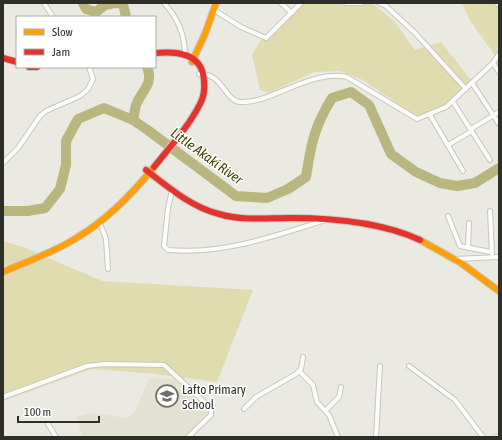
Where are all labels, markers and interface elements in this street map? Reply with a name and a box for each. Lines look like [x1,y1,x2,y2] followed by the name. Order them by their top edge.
[16,16,156,68] legend
[52,25,73,39] text: Slow
[52,45,70,59] text: Jam
[168,125,247,188] water label: Little Akaki River
[182,382,247,412] place label: Lafto Primary School
[154,383,180,409] school or university icon: Lafto Primary School
[18,398,99,424] scale bar
[24,405,51,419] text: 100 m

